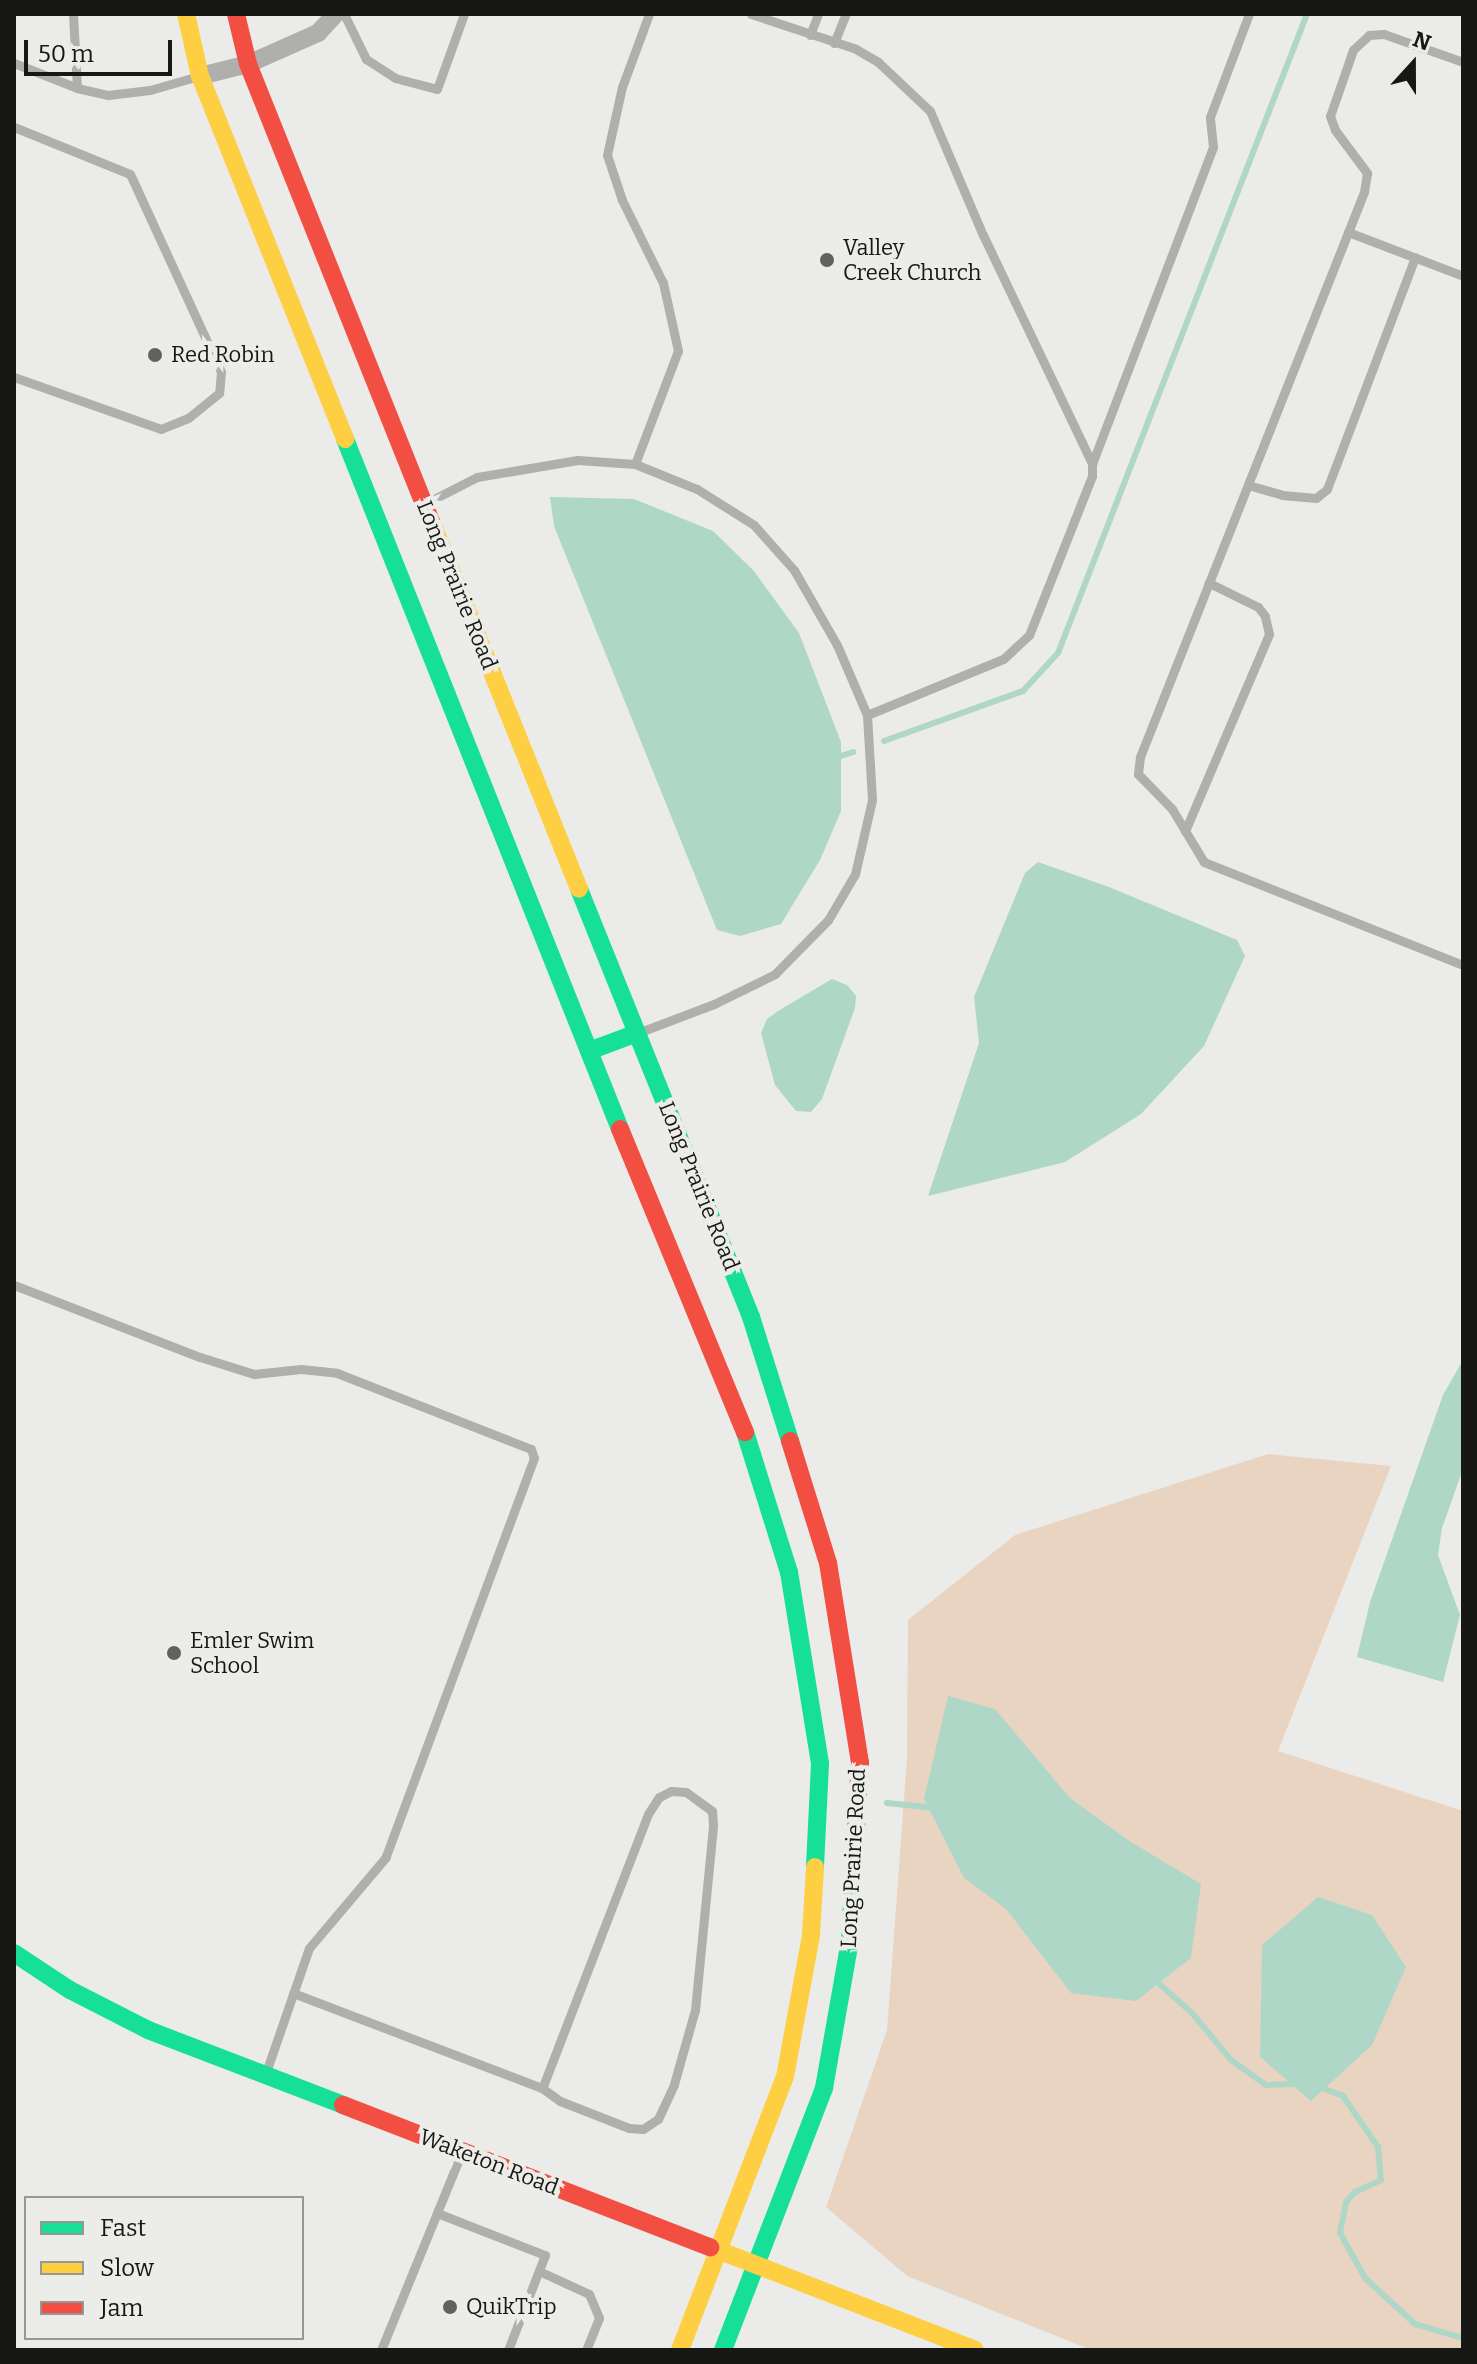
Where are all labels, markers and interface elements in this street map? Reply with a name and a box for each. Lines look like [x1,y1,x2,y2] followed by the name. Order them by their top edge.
[28,24,176,74] scale bar
[1373,24,1453,104] north arrow
[1409,25,1435,57] text: N
[38,40,94,68] text: 50 m
[843,234,981,286] place label: Valley Creek Church
[818,251,836,269] marker: Valley Creek Church
[171,342,274,368] place label: Red Robin
[146,346,164,364] marker: Red Robin
[411,497,503,673] street label: Long Prairie Road
[653,1098,745,1274] street label: Long Prairie Road
[190,1627,314,1678] place label: Emler Swim School
[165,1644,183,1662] marker: Emler Swim School
[835,1768,871,1948] street label: Long Prairie Road
[416,2123,562,2201] street label: Waketon Road
[24,2196,304,2340] legend
[100,2214,146,2242] text: Fast
[100,2254,154,2282] text: Slow
[100,2294,143,2322] text: Jam
[466,2294,556,2320] place label: QuikTrip
[441,2298,459,2316] marker: QuikTrip

